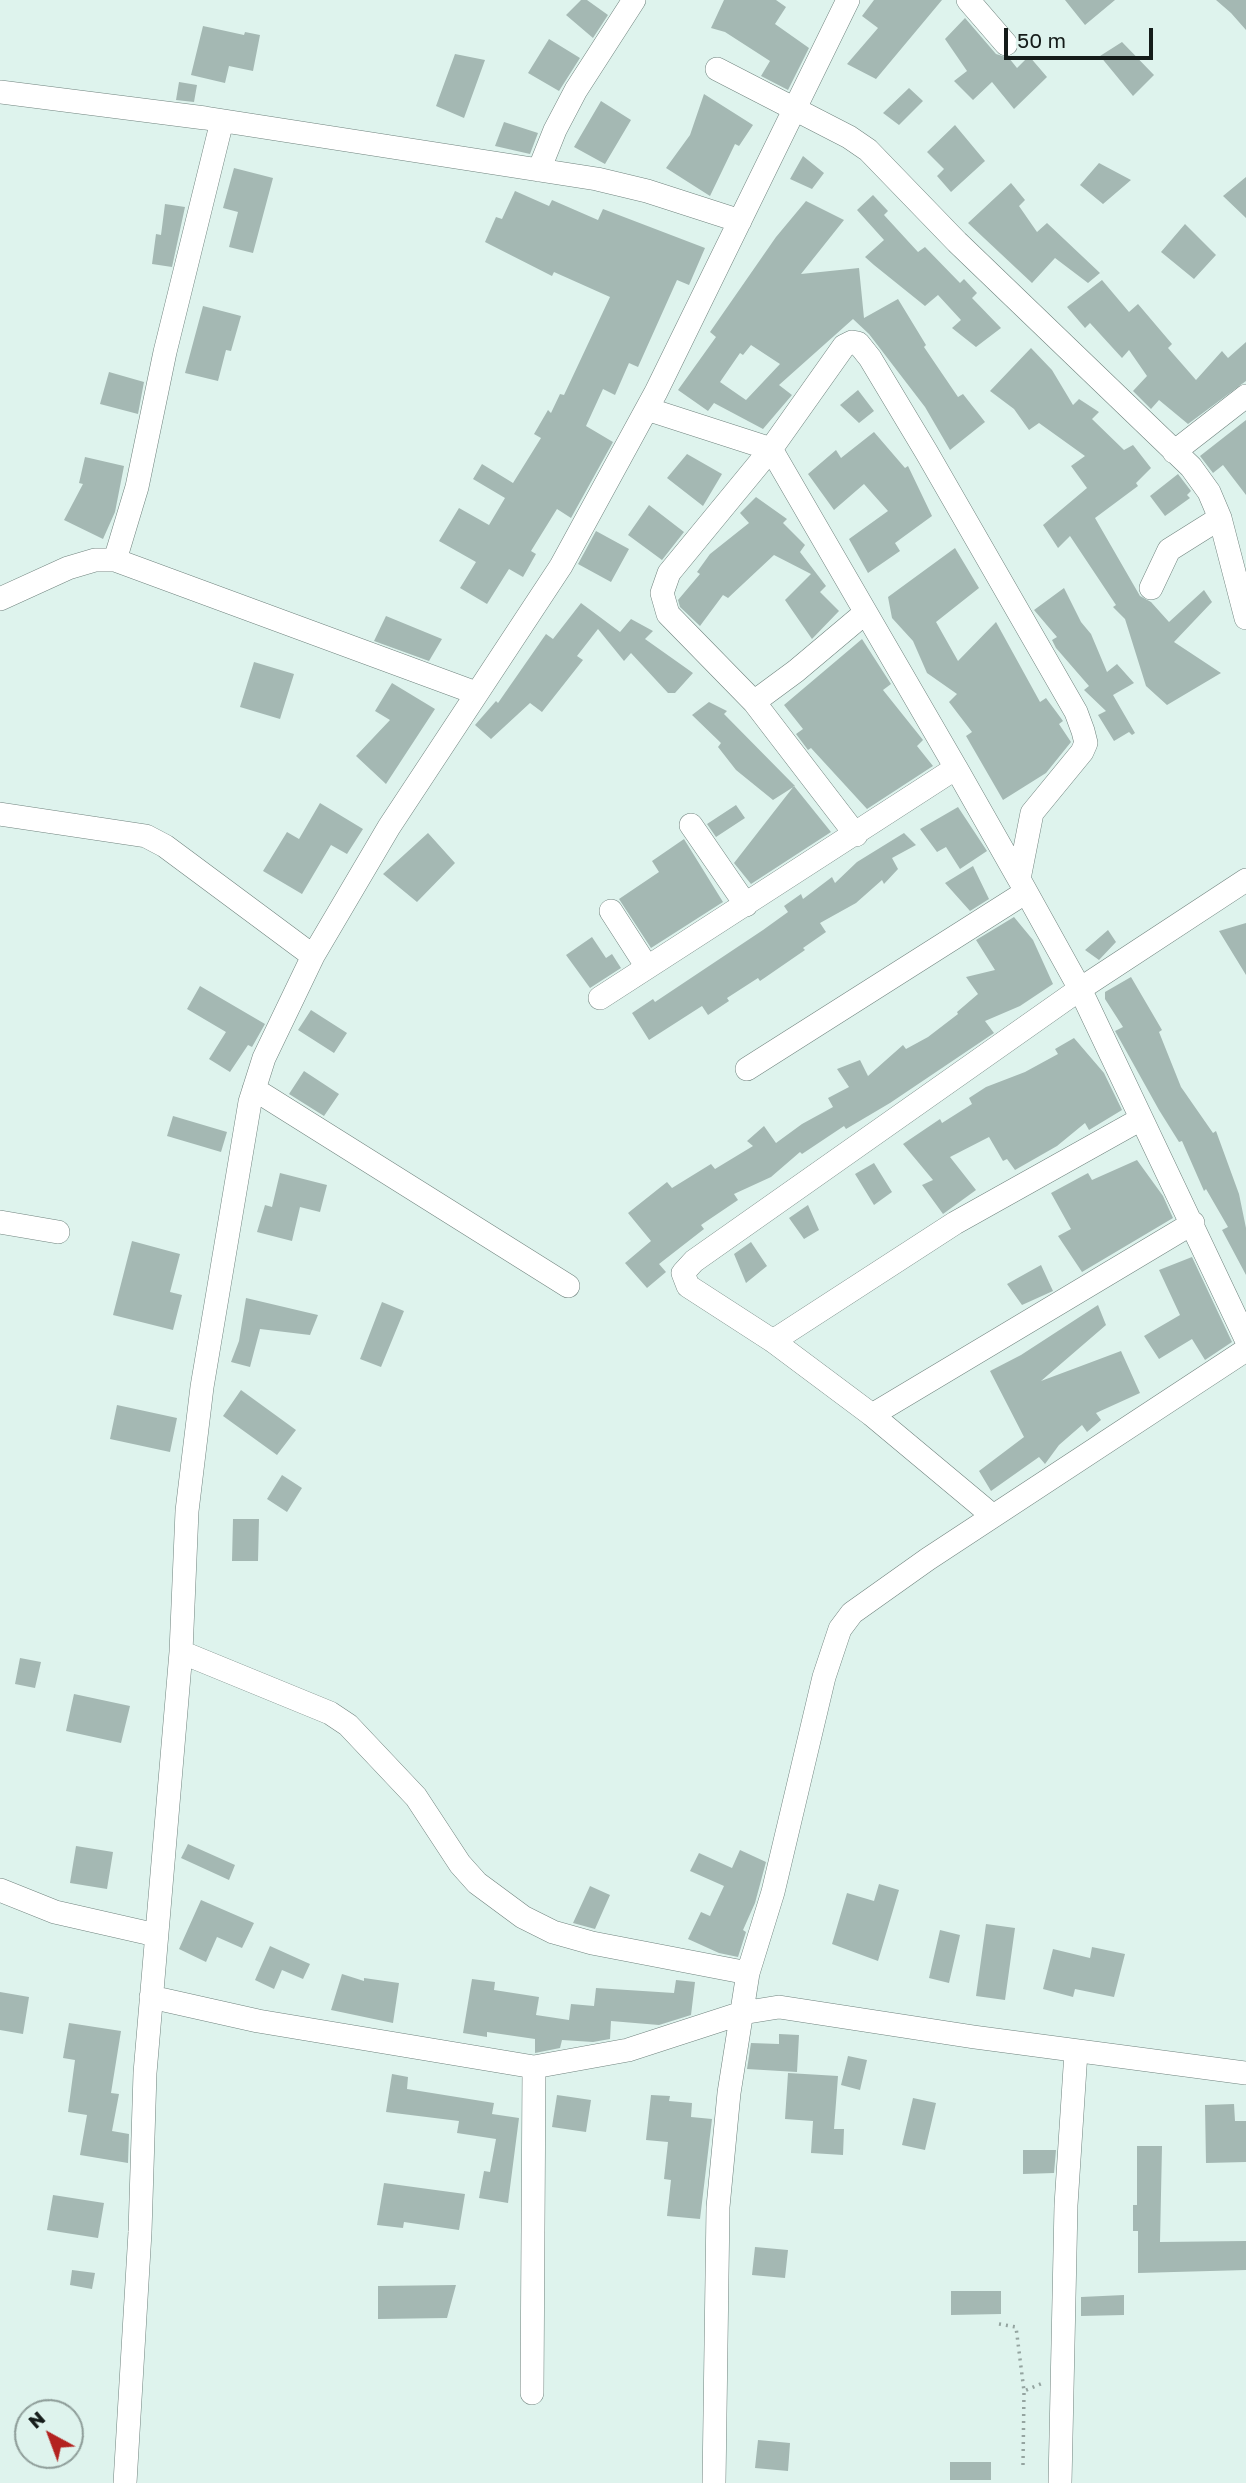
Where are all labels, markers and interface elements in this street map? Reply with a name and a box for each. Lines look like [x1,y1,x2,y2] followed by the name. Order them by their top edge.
[1008,14,1157,58] scale bar
[1017,27,1066,53] text: 50 m
[14,2399,84,2469] north arrow
[23,2406,49,2433] text: N

